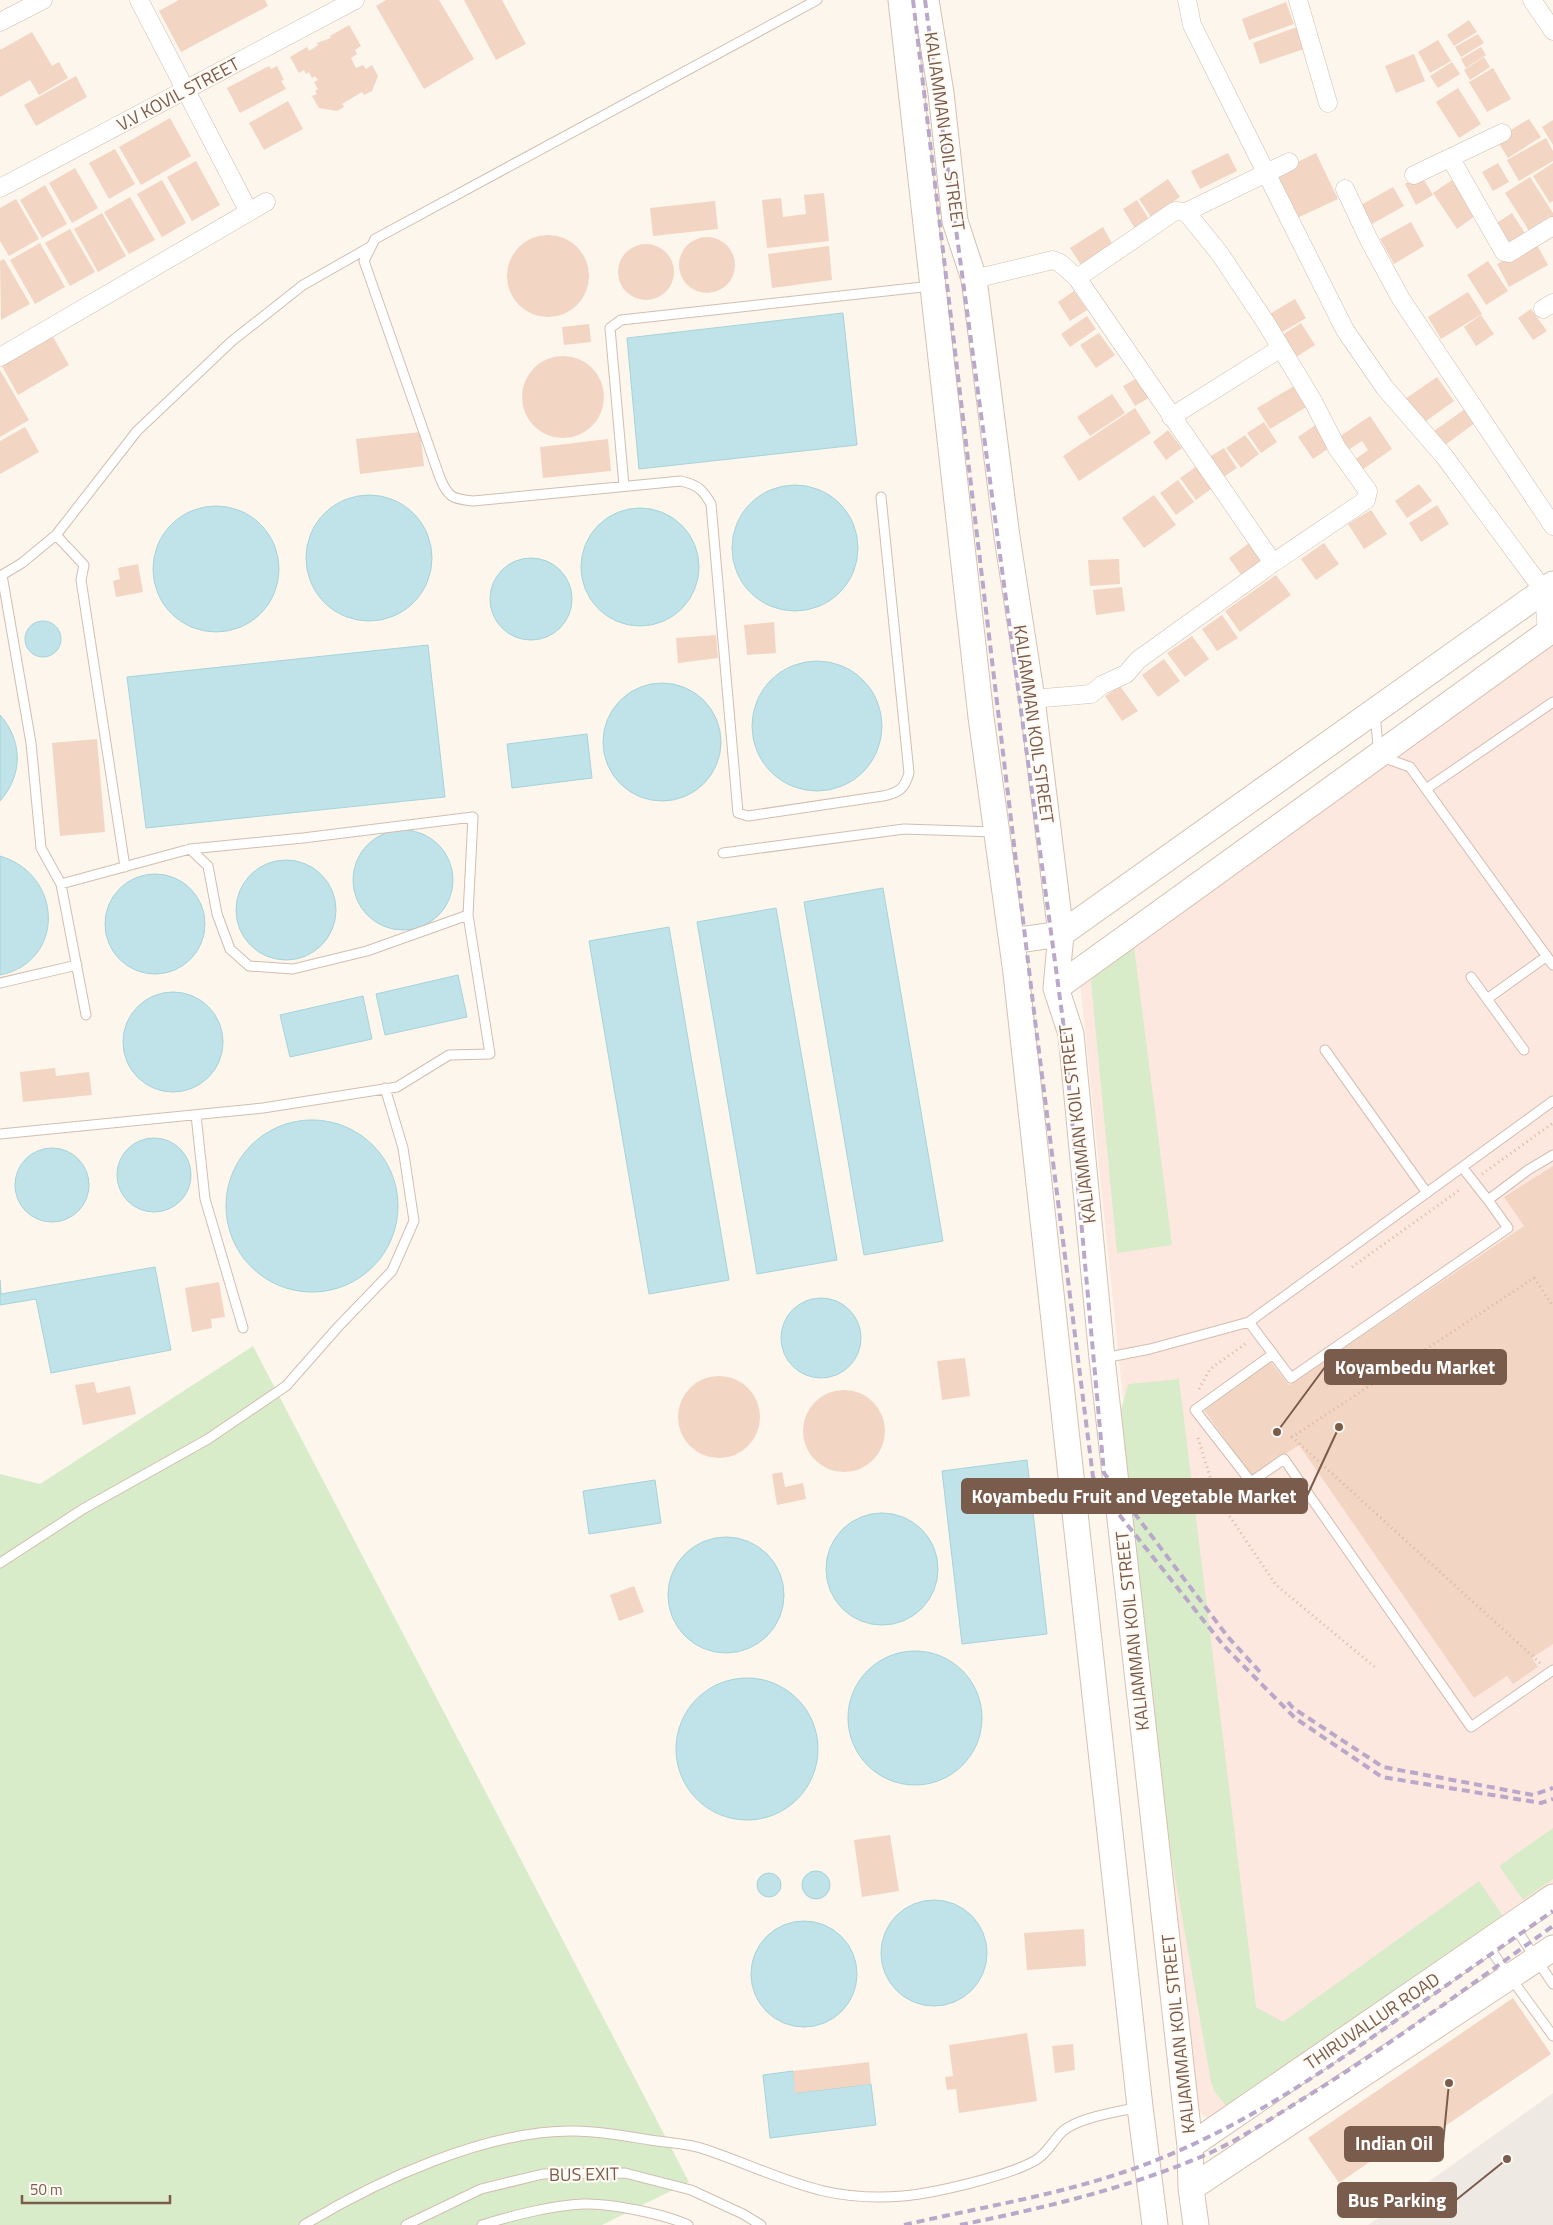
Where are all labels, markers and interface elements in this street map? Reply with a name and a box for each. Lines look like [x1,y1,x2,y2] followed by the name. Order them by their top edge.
[918,30,972,233] street label: KALIAMMAN KOIL STREET
[112,50,245,138] street label: V.V KOVIL STREET
[1007,623,1061,826] street label: KALIAMMAN KOIL STREET
[1051,1022,1103,1225] street label: KALIAMMAN KOIL STREET
[1325,1350,1506,1384] callout: Koyambedu Market
[1335,1352,1495,1381] text: Koyambedu Market
[962,1479,1307,1513] callout: Koyambedu Fruit and Vegetable Market
[972,1481,1297,1510] text: Koyambedu Fruit and Vegetable Market
[1108,1529,1156,1732] street label: KALIAMMAN KOIL STREET
[1154,1932,1202,2135] street label: KALIAMMAN KOIL STREET
[1299,1966,1445,2076] street label: THIRUVALLUR ROAD
[1345,2127,1443,2161] callout: Indian Oil
[1355,2128,1433,2157] text: Indian Oil
[549,2160,620,2188] street label: BUS EXIT
[22,2172,170,2204] scale bar
[30,2178,63,2201] text: 50 m
[1338,2183,1456,2217] callout: Bus Parking
[1348,2185,1446,2214] text: Bus Parking

